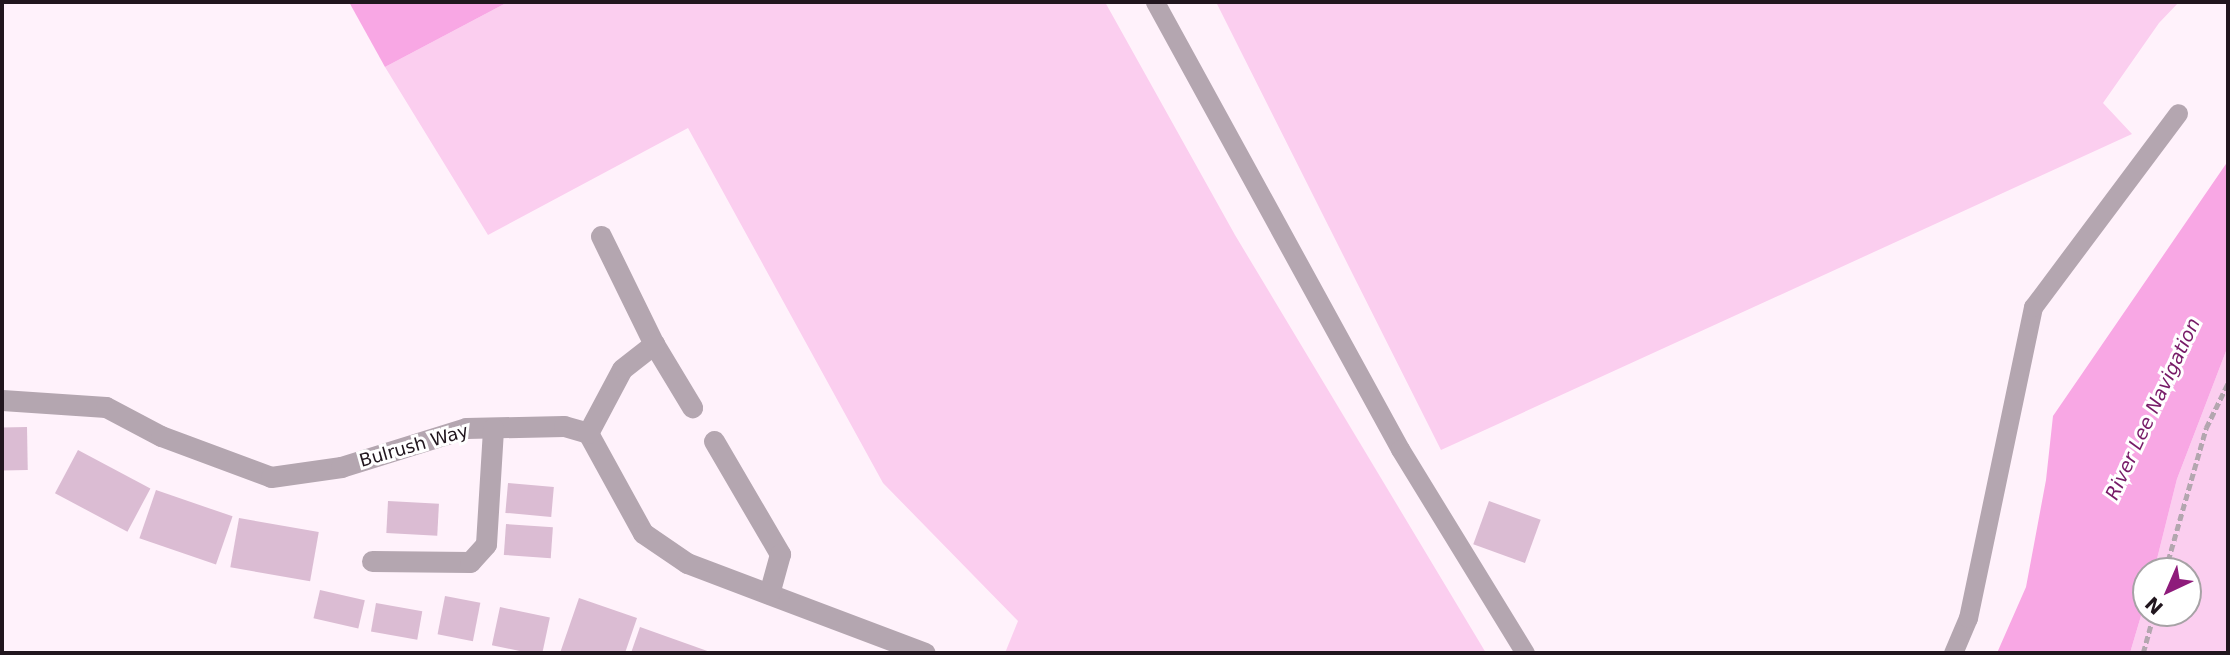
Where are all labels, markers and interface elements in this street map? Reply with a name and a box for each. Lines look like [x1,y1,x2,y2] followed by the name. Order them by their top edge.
[2101,315,2205,503] water label: River Lee Navigation
[357,420,471,472] street label: Bulrush Way
[2132,557,2202,627] north arrow
[2140,592,2167,619] text: N

